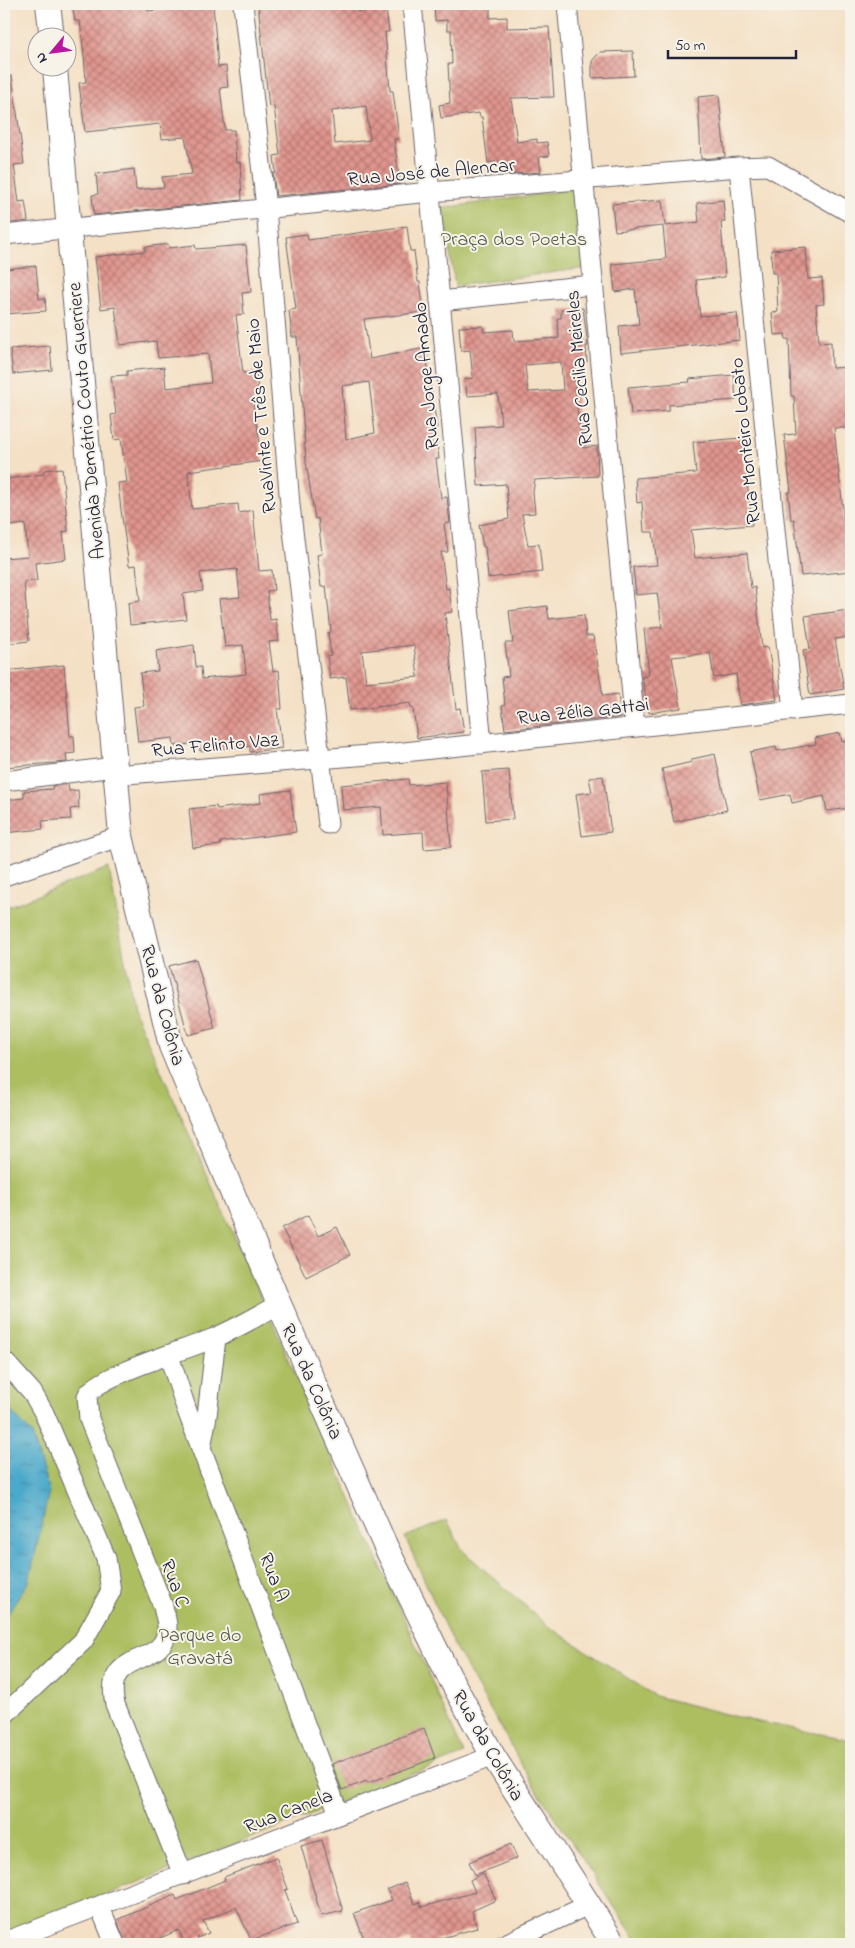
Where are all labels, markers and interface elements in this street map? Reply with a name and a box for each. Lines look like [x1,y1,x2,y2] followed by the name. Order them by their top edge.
[28,28,78,78] north arrow
[668,28,795,60] scale bar
[675,35,706,57] text: 50 m
[30,48,53,67] text: N
[346,152,517,195] street label: Rua José de Alencar
[441,226,587,255] park label: Praça dos Poetas
[61,281,114,561] street label: Avenida Demétrio Couto Guerriere
[559,289,602,447] street label: Rua Cecilia Meireles
[407,301,449,451] street label: Rua Jorge Amado
[240,317,285,515] street label: RuaVinte e Três de Maio
[723,356,770,525] street label: Rua Monteiro Lobato
[516,691,651,734] street label: Rua Zélia Gattai
[150,726,281,766] street label: Rua Felinto Vaz
[132,942,192,1069] street label: Rua da Colônia
[272,1319,349,1445] street label: Rua da Colônia
[250,1549,295,1607] street label: Rua A
[152,1556,196,1612] street label: Rua C
[159,1622,241,1674] park label: Parque do Gravatá
[443,1685,530,1807] street label: Rua da Colônia
[240,1782,338,1843] street label: Rua Canela

